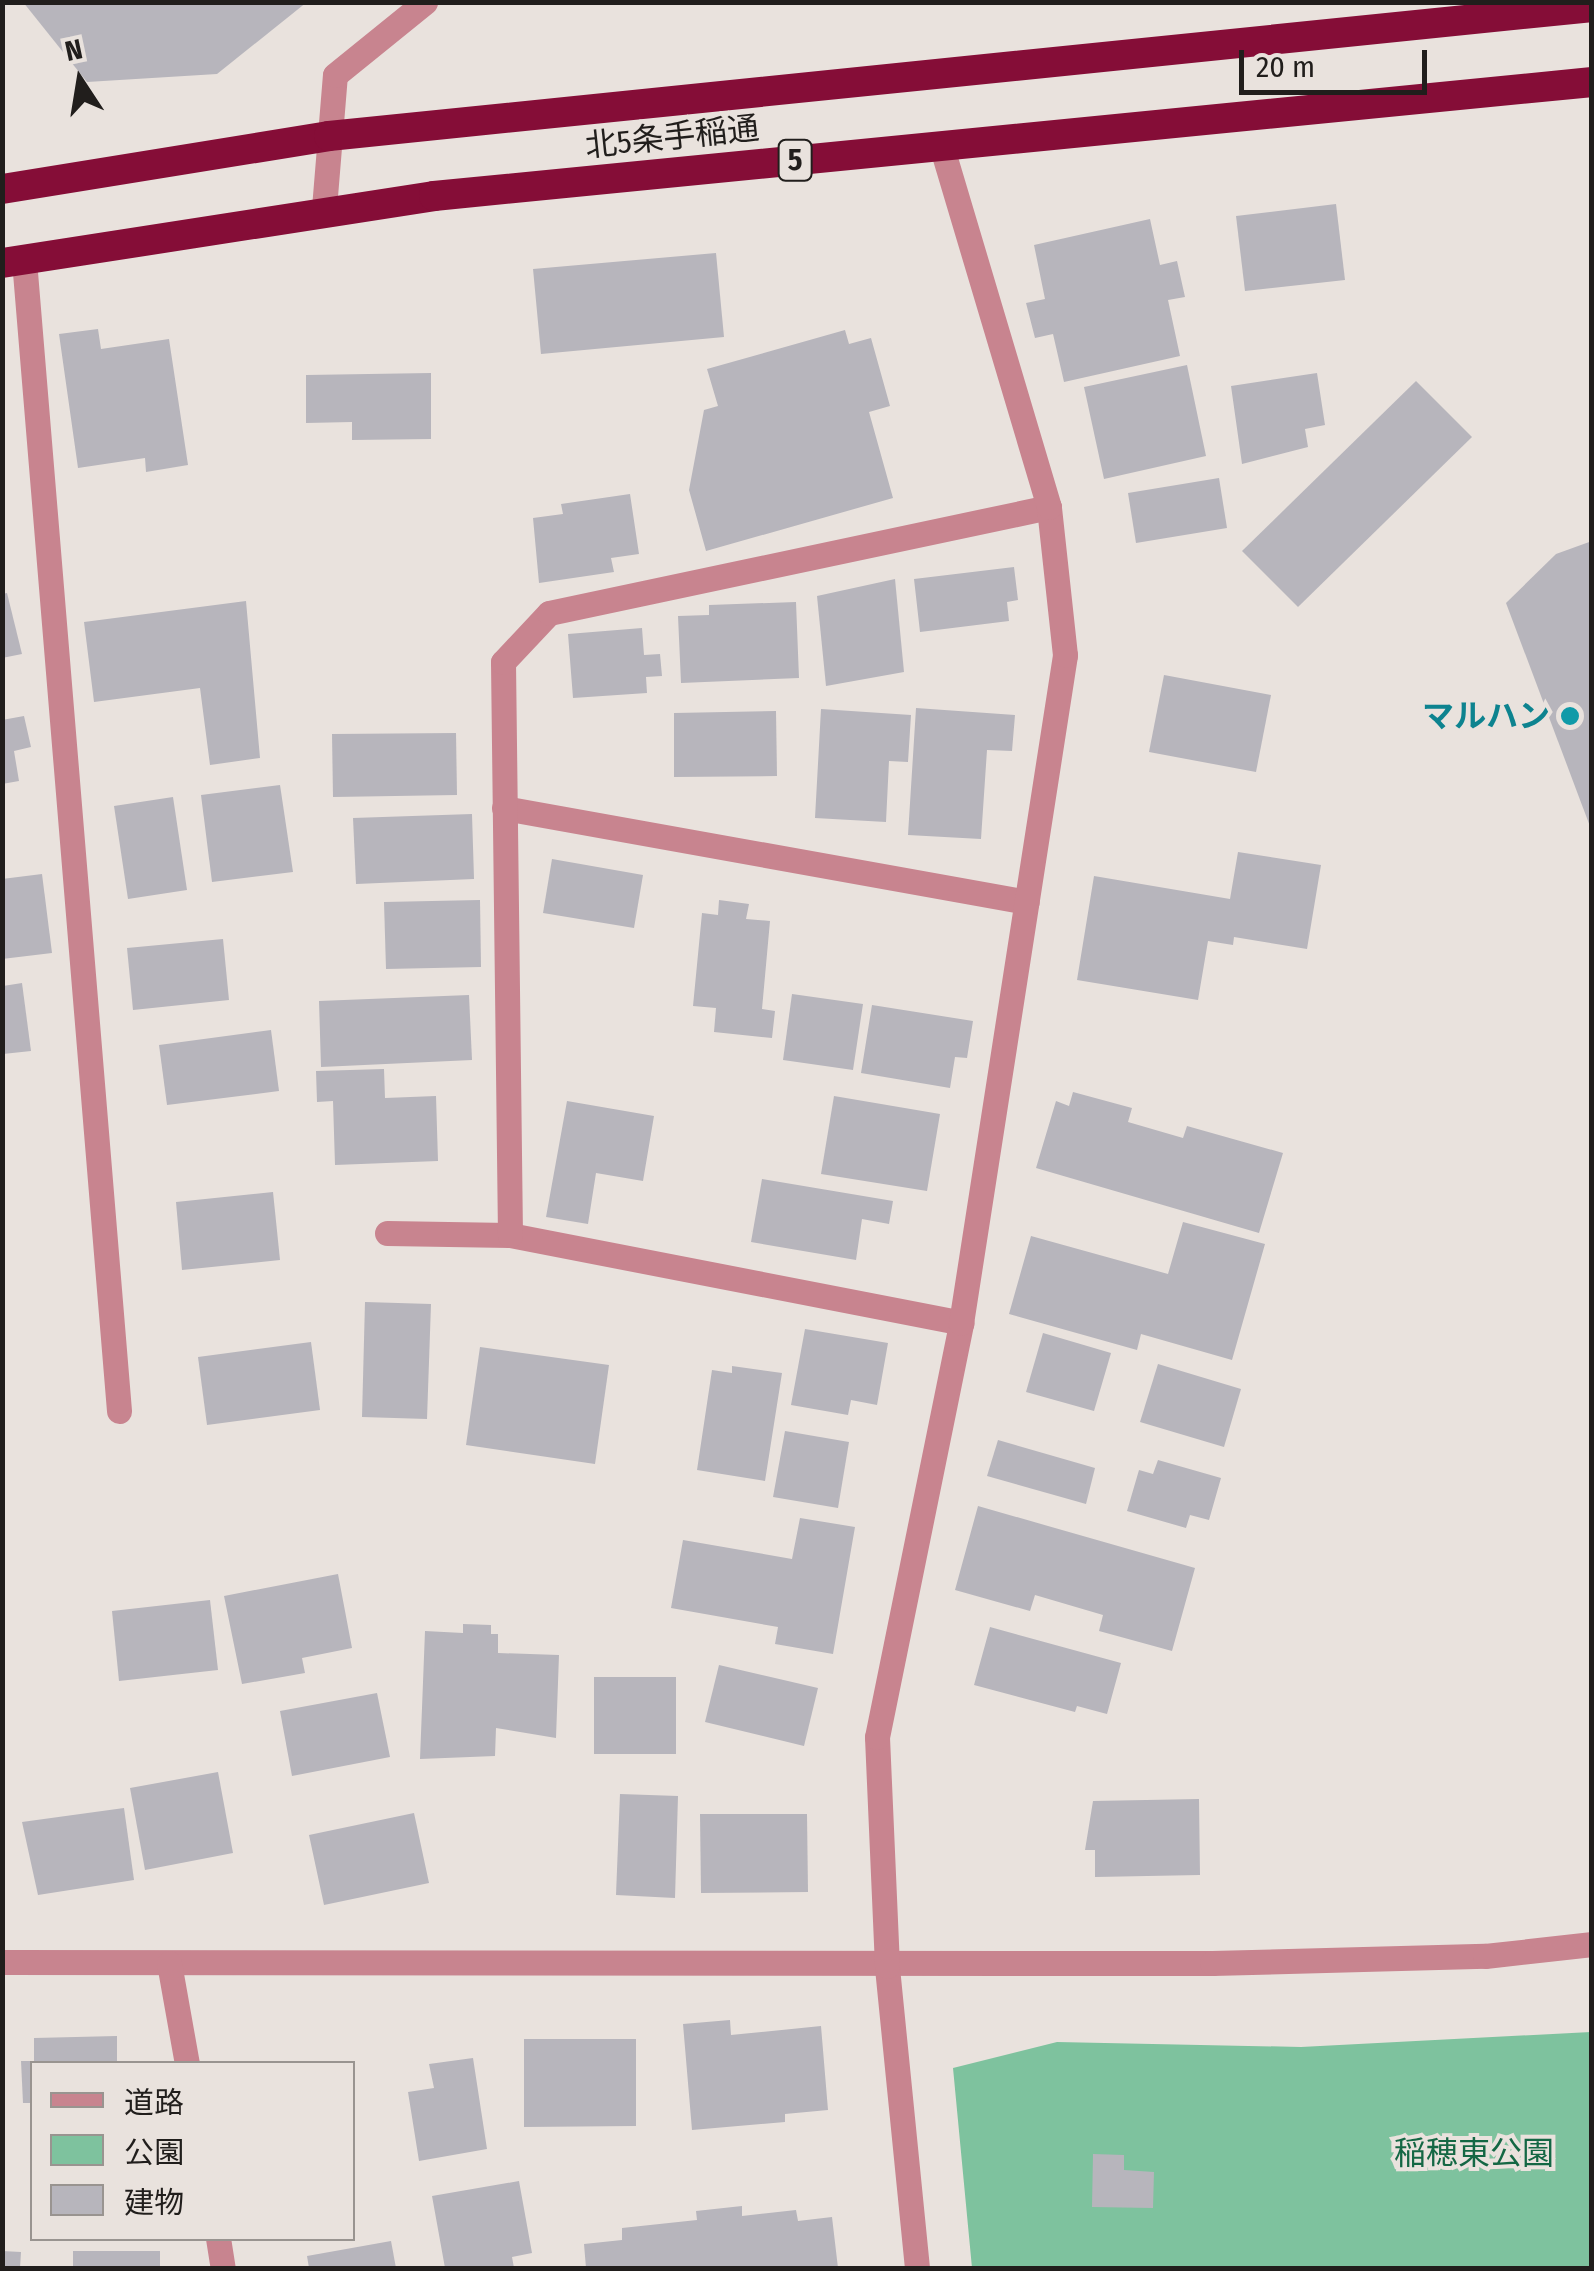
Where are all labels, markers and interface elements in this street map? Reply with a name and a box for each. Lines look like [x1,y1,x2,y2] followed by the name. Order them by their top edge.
[30,30,130,130] north arrow
[1244,30,1432,92] scale bar
[62,32,85,68] text: N
[1256,49,1315,85] text: 20 m
[583,109,761,165] street label: 北5条手稲通
[778,135,812,185] road number: 5
[1422,697,1550,735] place label: マルハン
[1559,705,1581,727] marker: マルハン
[30,2061,355,2241] legend
[124,2085,184,2121] text: 道路
[1394,2134,1554,2172] park label: 稲穂東公園
[124,2135,184,2171] text: 公園
[124,2185,184,2221] text: 建物

